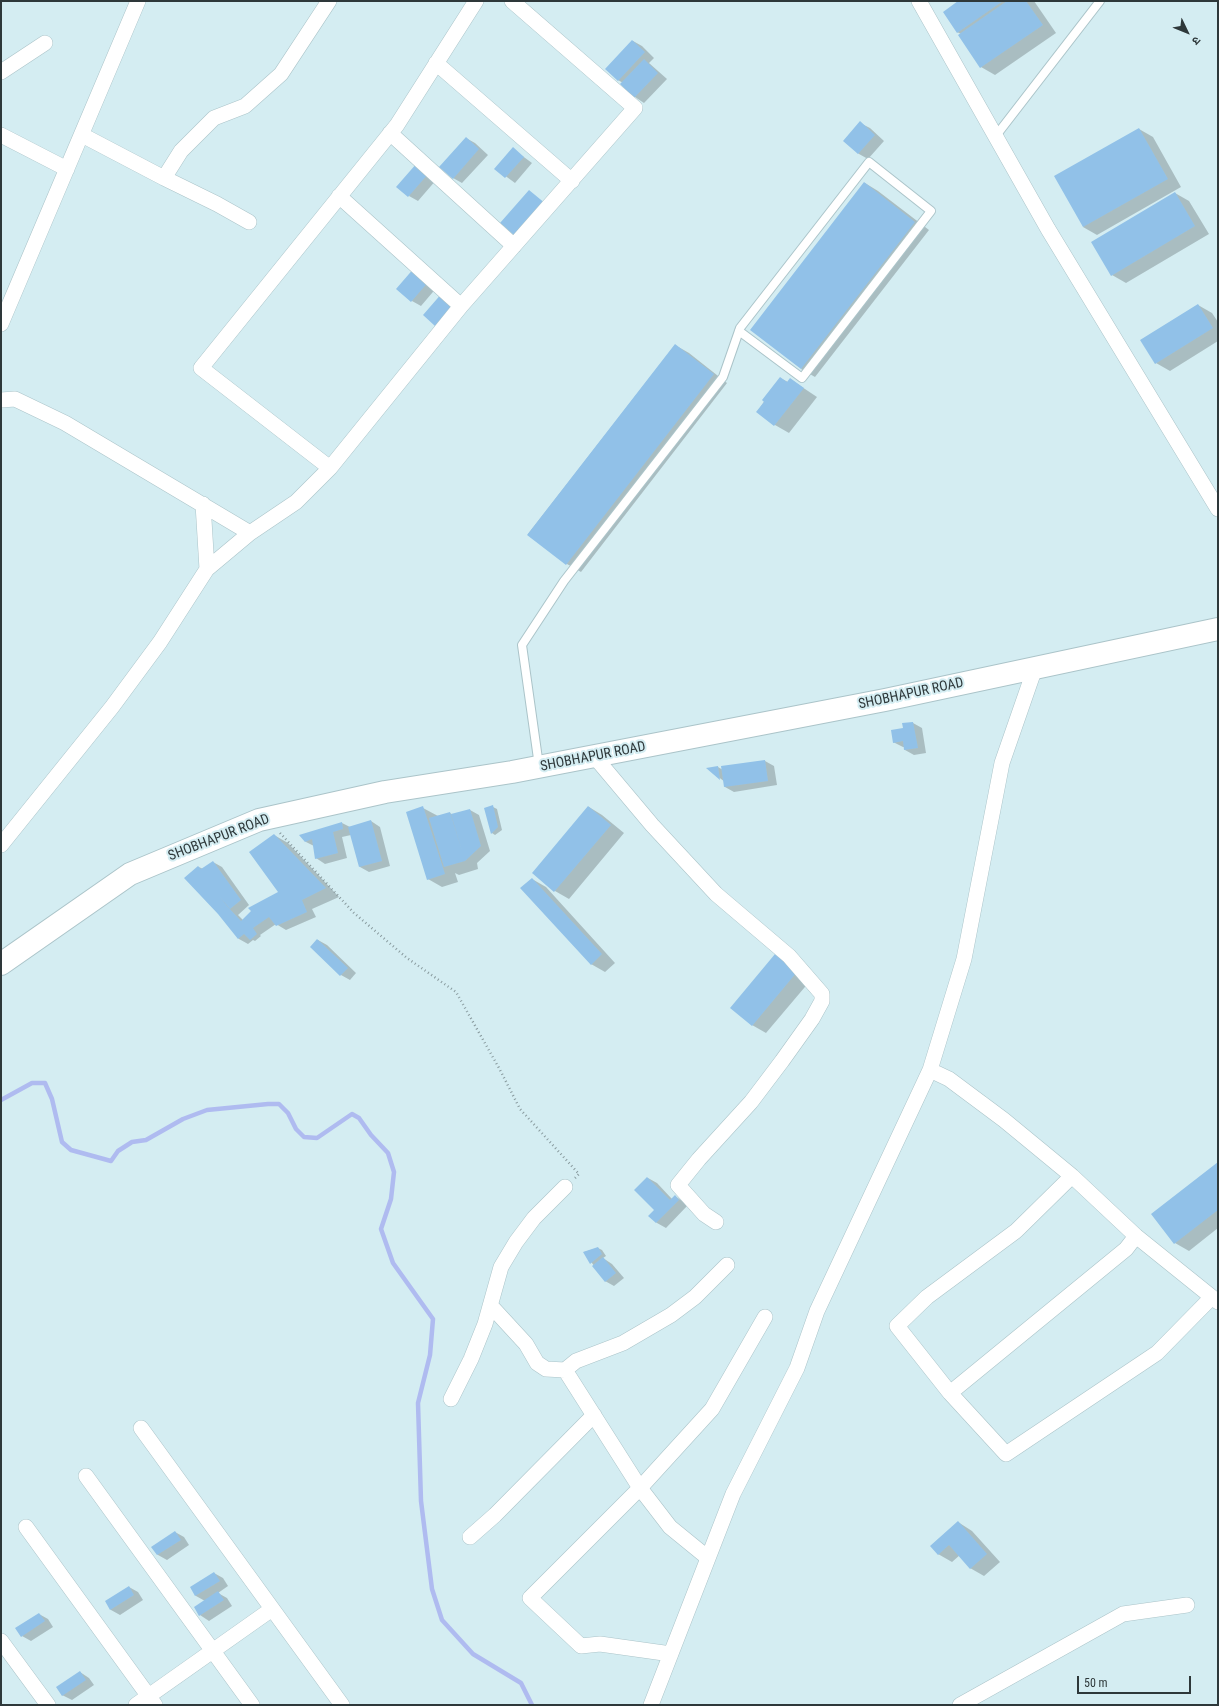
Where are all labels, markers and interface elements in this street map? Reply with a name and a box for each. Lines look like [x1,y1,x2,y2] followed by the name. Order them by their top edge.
[1167,12,1207,52] north arrow
[1189,34,1203,47] text: उ
[857,675,965,713] street label: SHOBHAPUR ROAD
[539,739,647,775] street label: SHOBHAPUR ROAD
[166,811,272,865] street label: SHOBHAPUR ROAD
[1079,1668,1193,1694] scale bar
[1084,1676,1108,1690] text: 50 m

